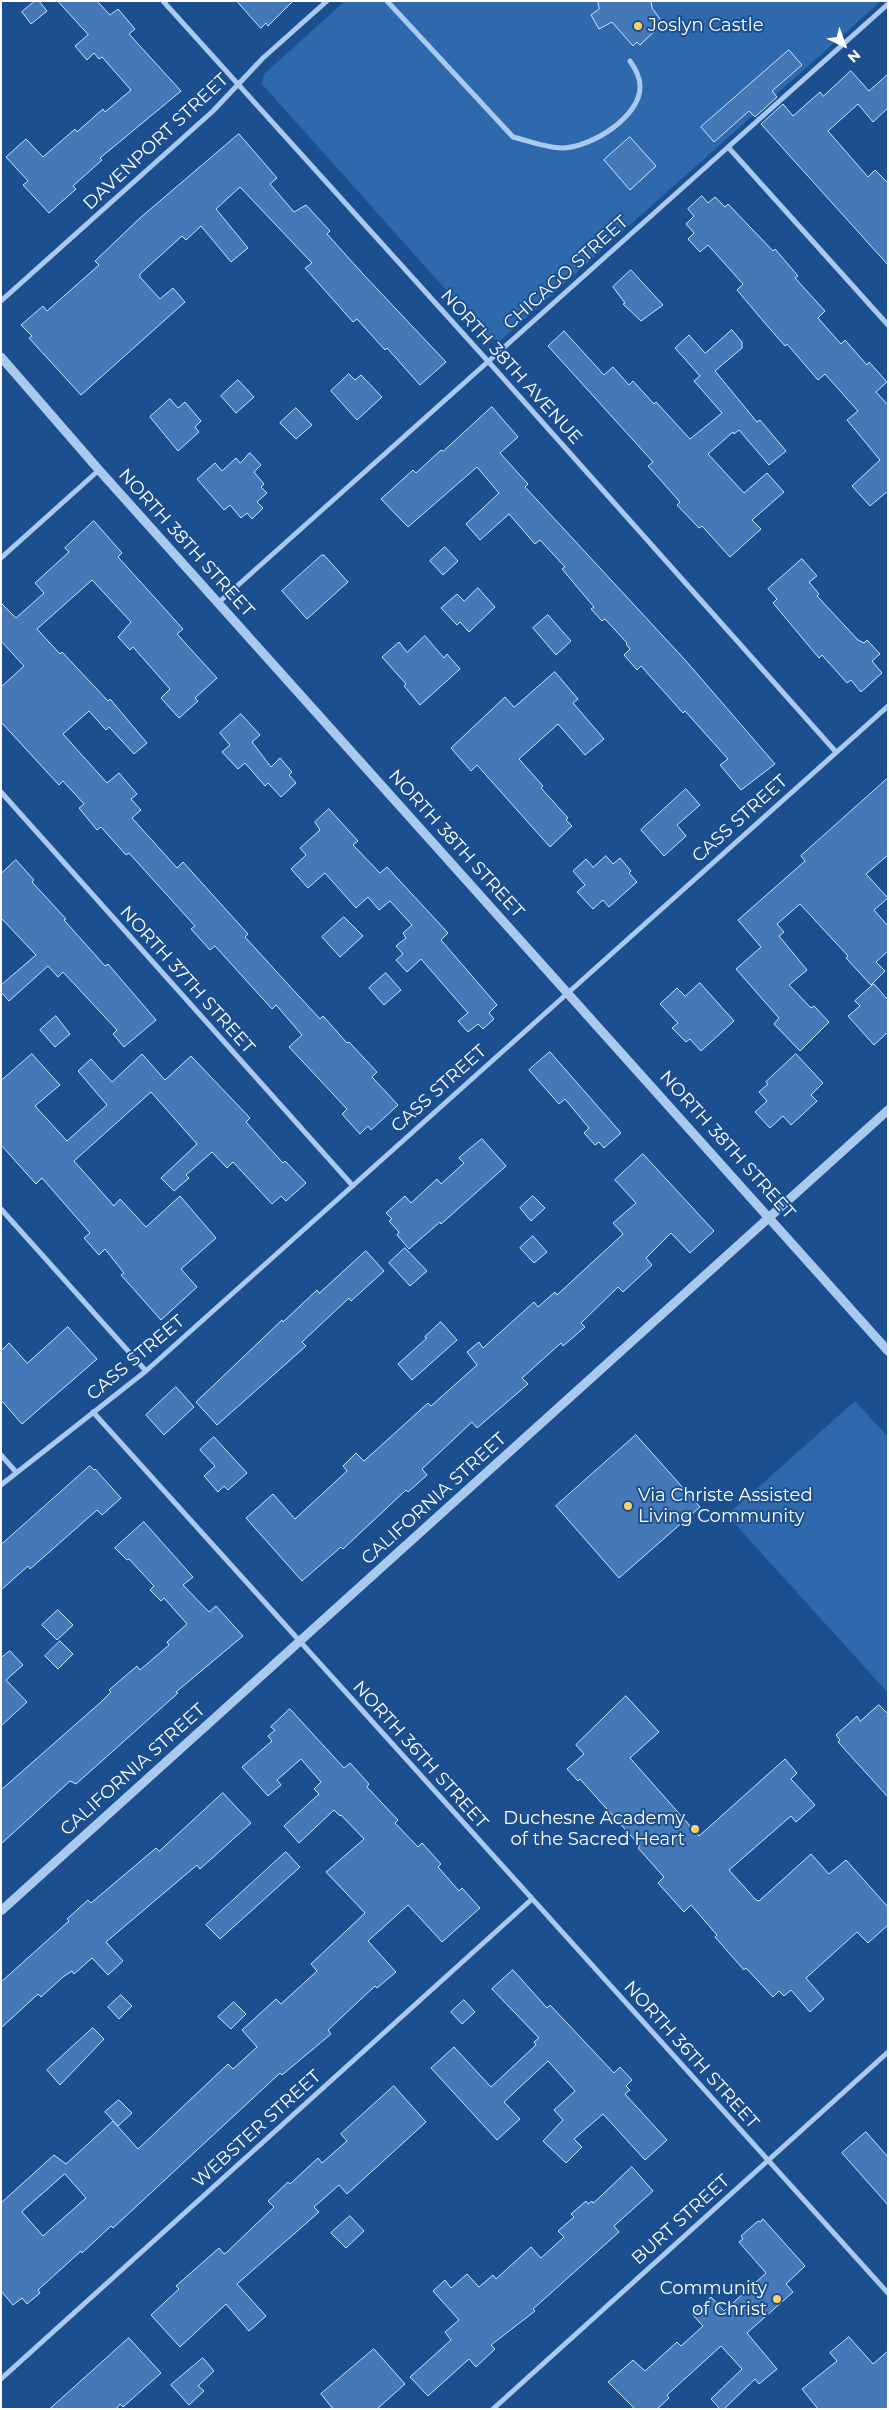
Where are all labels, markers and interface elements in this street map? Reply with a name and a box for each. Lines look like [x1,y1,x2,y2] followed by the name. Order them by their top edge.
[648,15,764,37] place label: Joslyn Castle
[632,20,644,32] marker: Joslyn Castle
[819,20,869,70] north arrow
[844,46,864,67] text: N
[79,69,233,215] street label: DAVENPORT STREET
[499,211,633,335] street label: CHICAGO STREET
[436,285,586,449] street label: NORTH 38TH AVENUE
[114,464,258,622] street label: NORTH 38TH STREET
[384,765,528,923] street label: NORTH 38TH STREET
[688,771,792,867] street label: CASS STREET
[115,902,259,1058] street label: NORTH 37TH STREET
[387,1041,491,1137] street label: CASS STREET
[655,1066,799,1224] street label: NORTH 38TH STREET
[83,1311,189,1405] street label: CASS STREET
[357,1428,511,1570] street label: CALIFORNIA STREET
[638,1485,813,1528] place label: Via Christe Assisted Living Community
[622,1500,634,1512] marker: Via Christe Assisted Living Community
[348,1677,492,1833] street label: NORTH 36TH STREET
[56,1699,210,1841] street label: CALIFORNIA STREET
[503,1808,685,1850] place label: Duchesne Academy of the Sacred Heart
[689,1823,701,1835] marker: Duchesne Academy of the Sacred Heart
[619,1977,763,2133] street label: NORTH 36TH STREET
[188,2066,326,2192] street label: WEBSTER STREET
[628,2170,734,2270] street label: BURT STREET
[660,2278,767,2320] place label: Community of Christ
[771,2293,783,2305] marker: Community of Christ

